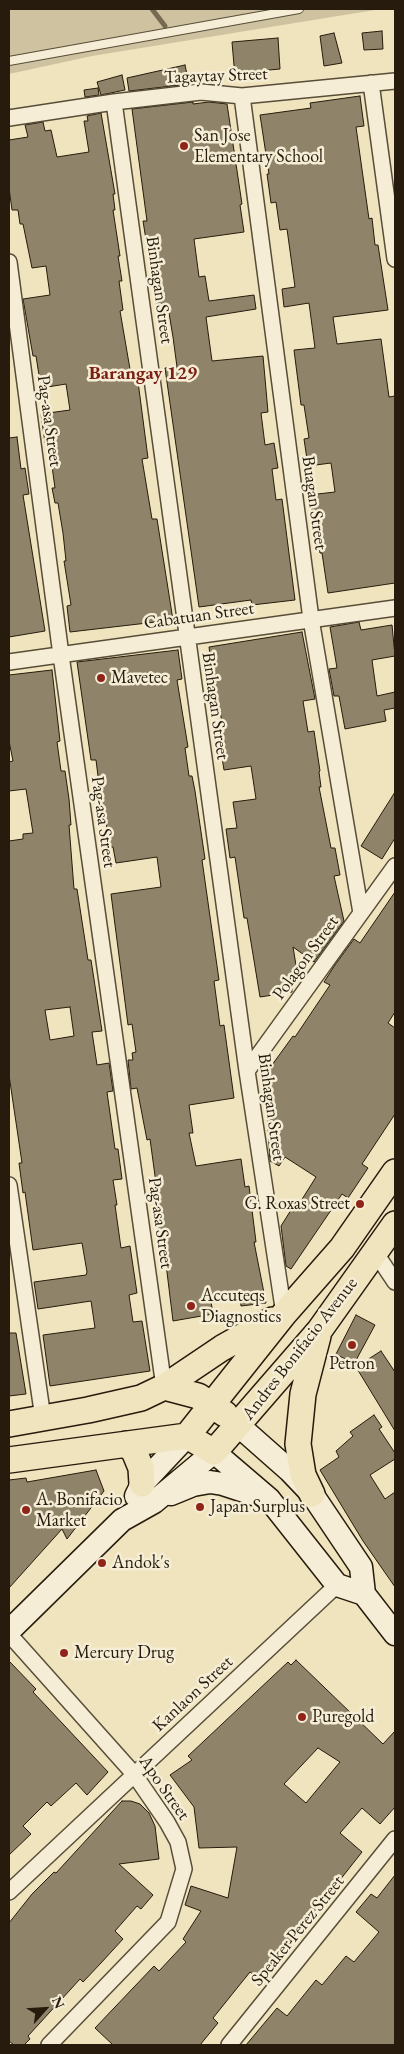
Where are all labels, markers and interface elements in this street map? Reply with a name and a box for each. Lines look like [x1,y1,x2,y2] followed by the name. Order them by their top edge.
[164,63,268,89] street label: Tagaytay Street
[194,125,323,168] place label: San Jose Elementary School
[178,140,190,152] marker: San Jose Elementary School
[141,235,177,345] street label: Binhagan Street
[89,363,197,385] district label: Barangay 129
[32,374,66,468] street label: Pag-asa Street
[297,455,331,551] street label: Buagan Street
[143,598,255,634] street label: Cabatuan Street
[197,651,233,761] street label: Binhagan Street
[111,667,168,689] place label: Mavetec
[95,672,107,684] marker: Mavetec
[86,775,120,869] street label: Pag-asa Street
[268,912,344,1004] street label: Polagon Street
[253,1052,289,1162] street label: Binhagan Street
[143,1176,177,1270] street label: Pag-asa Street
[244,1193,350,1215] place label: G. Roxas Street
[354,1198,366,1210] marker: G. Roxas Street
[238,1273,362,1425] street label: Andres Bonifacio Avenue
[201,1285,281,1328] place label: Accuteqs Diagnostics
[185,1300,197,1312] marker: Accuteqs Diagnostics
[346,1339,358,1351] marker: Petron
[329,1353,375,1375] place label: Petron
[36,1489,123,1532] place label: A. Bonifacio Market
[210,1496,305,1518] place label: Japan Surplus
[194,1501,206,1513] marker: Japan Surplus
[20,1504,32,1516] marker: A. Bonifacio Market
[112,1552,170,1574] place label: Andok's
[96,1557,108,1569] marker: Andok's
[74,1642,174,1664] place label: Mercury Drug
[58,1647,70,1659] marker: Mercury Drug
[148,1651,238,1737] street label: Kanlaon Street
[312,1706,374,1728] place label: Puregold
[296,1711,308,1723] marker: Puregold
[134,1752,194,1824] street label: Apo Street
[247,1871,349,1991] street label: Speaker Perez Street
[20,1984,70,2034] north arrow
[48,1993,69,2011] text: N

